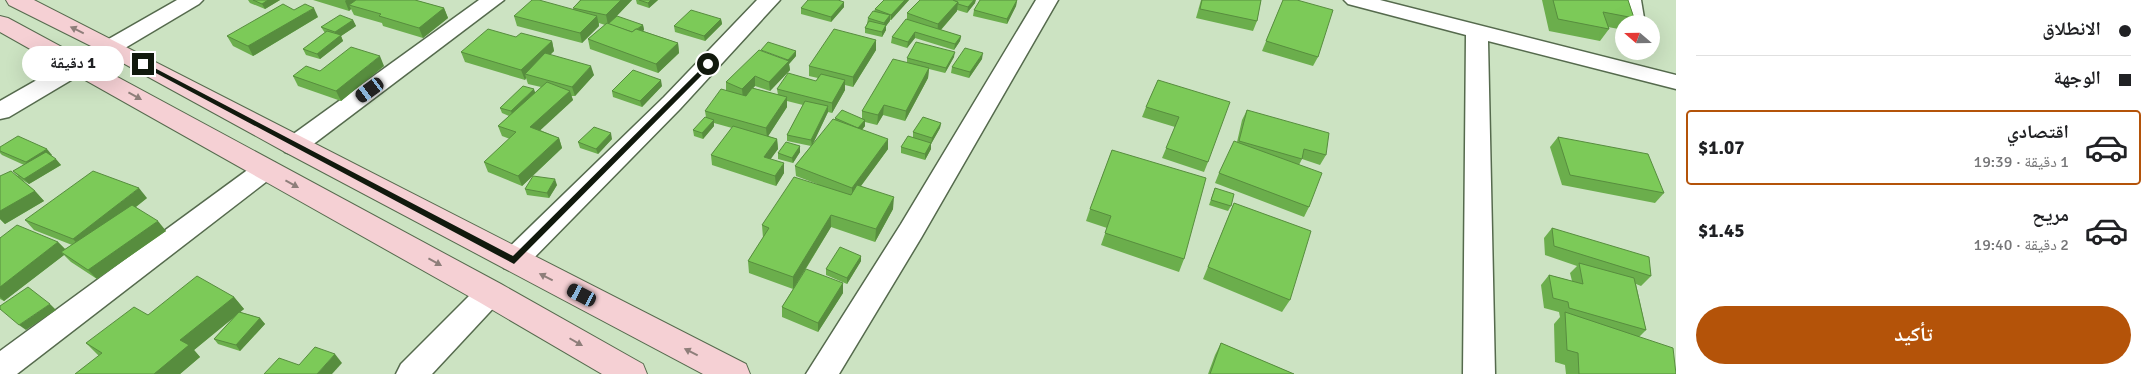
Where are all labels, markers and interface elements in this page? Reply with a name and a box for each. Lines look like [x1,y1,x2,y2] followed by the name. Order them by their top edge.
[1615,15,1660,60] north arrow
[1615,15,1660,60] map controls
[2042,17,2101,41] text: الانطلاق
[70,26,84,34] one-way arrow
[23,46,126,82] callout: 1 دقيقة
[50,53,96,73] text: 1 دقيقة
[132,53,154,75] route end
[697,53,719,75] route start
[2053,66,2101,90] text: الوجهة
[353,75,386,105] car
[128,92,142,100] one-way arrow
[2007,120,2069,144] text: اقتصادي
[2084,125,2129,170] icon: car
[1698,136,1744,160] text: $1.07
[1974,152,2069,172] text: 1 دقيقة · 19:39
[286,179,299,188] one-way arrow
[2032,203,2069,227] text: مريح
[2084,208,2129,253] icon: car
[1698,219,1744,243] text: $1.45
[1974,235,2069,255] text: 2 دقيقة · 19:40
[428,258,441,267] one-way arrow
[539,273,554,281] one-way arrow
[565,282,598,308] car
[1696,306,2131,364] button: تأكيد
[569,338,584,346] one-way arrow
[683,348,698,356] one-way arrow

